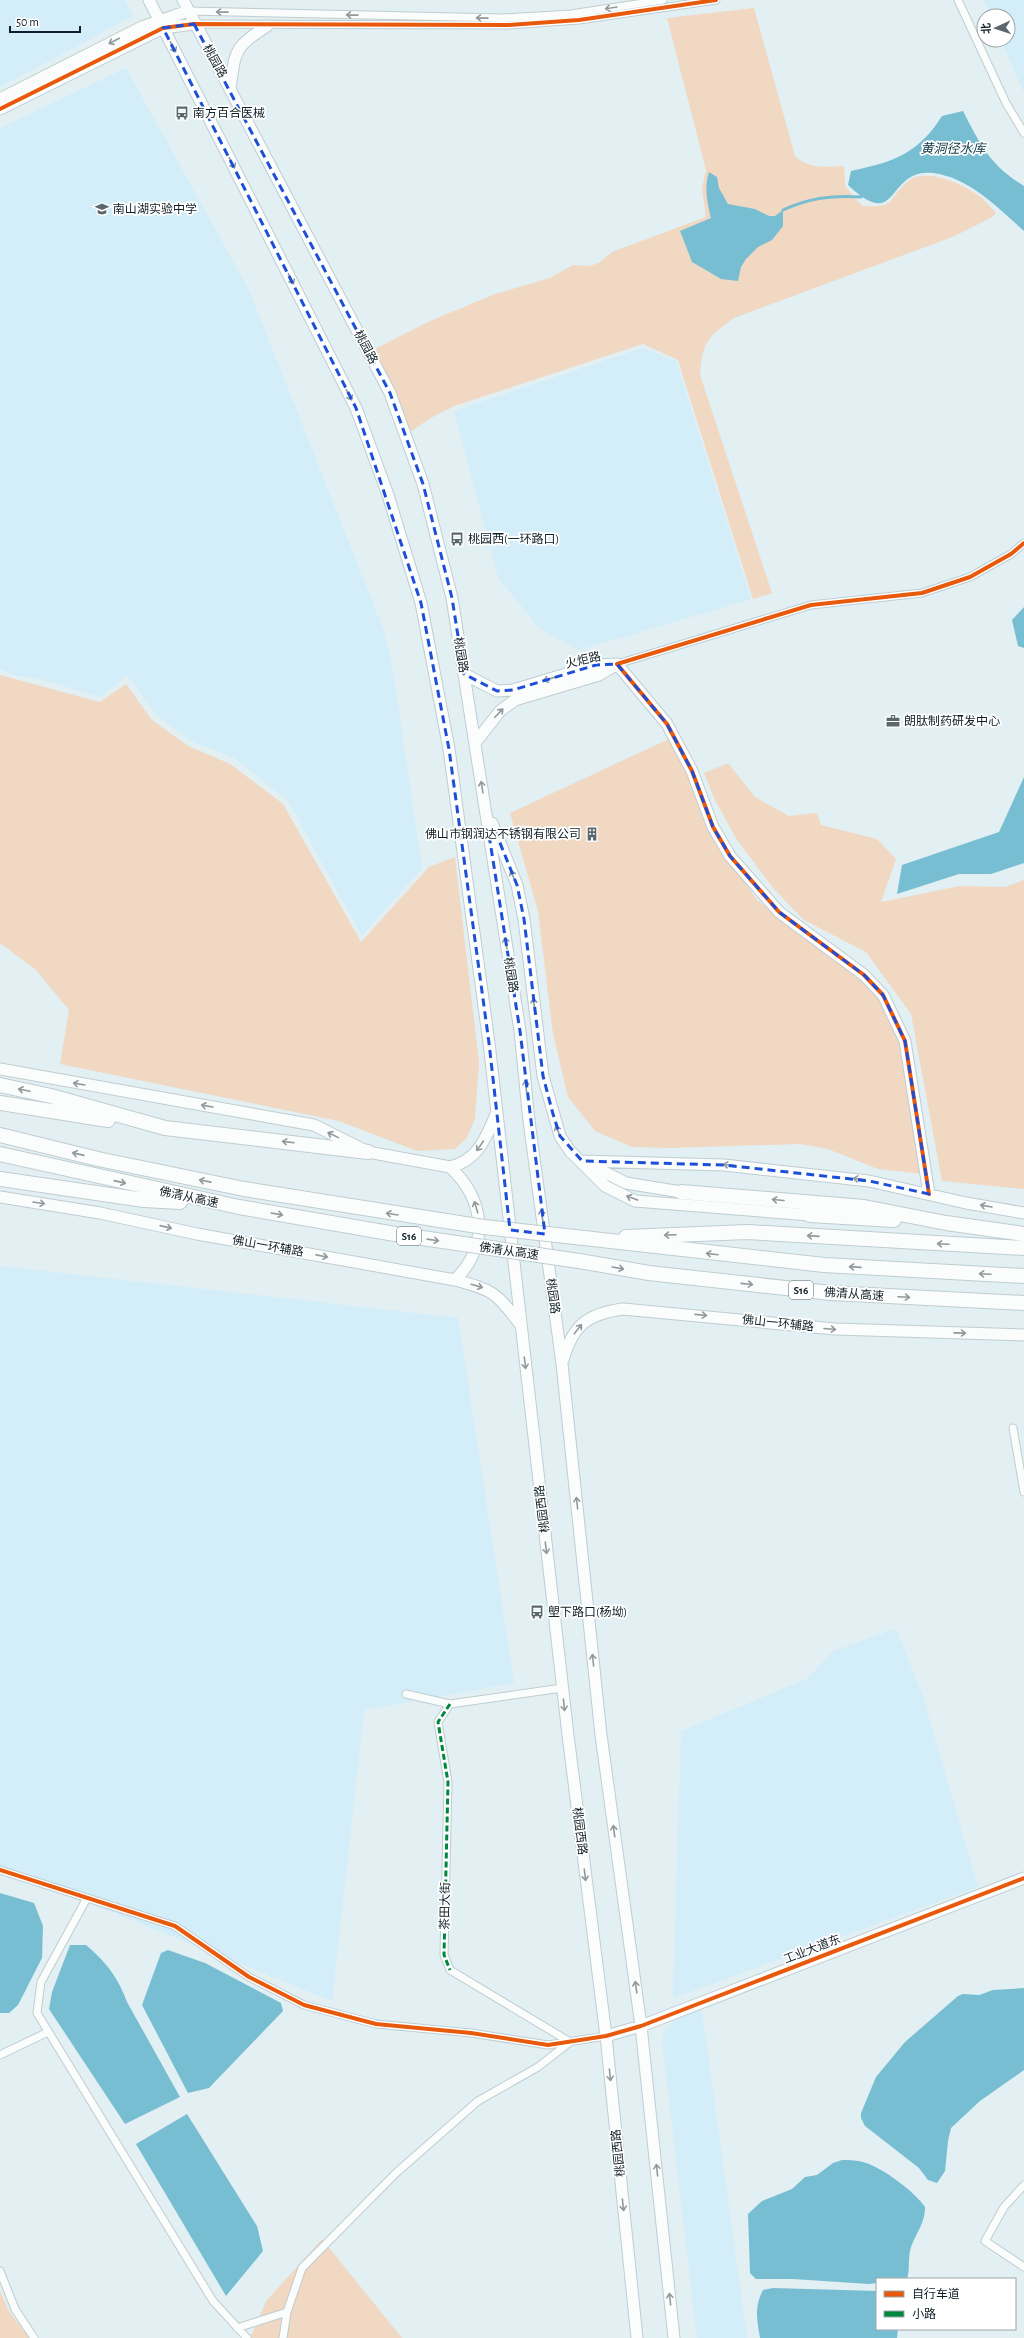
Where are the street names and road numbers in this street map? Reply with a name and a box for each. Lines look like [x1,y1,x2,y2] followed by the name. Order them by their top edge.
[201,42,230,80] street label: 桃园路
[352,328,381,366] street label: 桃园路
[452,636,471,674] street label: 桃园路
[564,649,602,670] street label: 火炬路
[502,956,521,994] street label: 桃园路
[158,1184,220,1209] street label: 佛清从高速
[397,1227,421,1245] road number: S16
[231,1233,305,1258] street label: 佛山一环辅路
[478,1240,540,1261] street label: 佛清从高速
[545,1277,562,1315] street label: 桃园路
[789,1281,813,1299] road number: S16
[824,1285,884,1302] street label: 佛清从高速
[742,1312,815,1333] street label: 佛山一环辅路
[532,1484,551,1534] street label: 桃园西路
[571,1806,590,1856] street label: 桃园西路
[438,1882,451,1930] street label: 茶田大街
[781,1932,842,1965] street label: 工业大道东
[609,2128,626,2178] street label: 桃园西路

